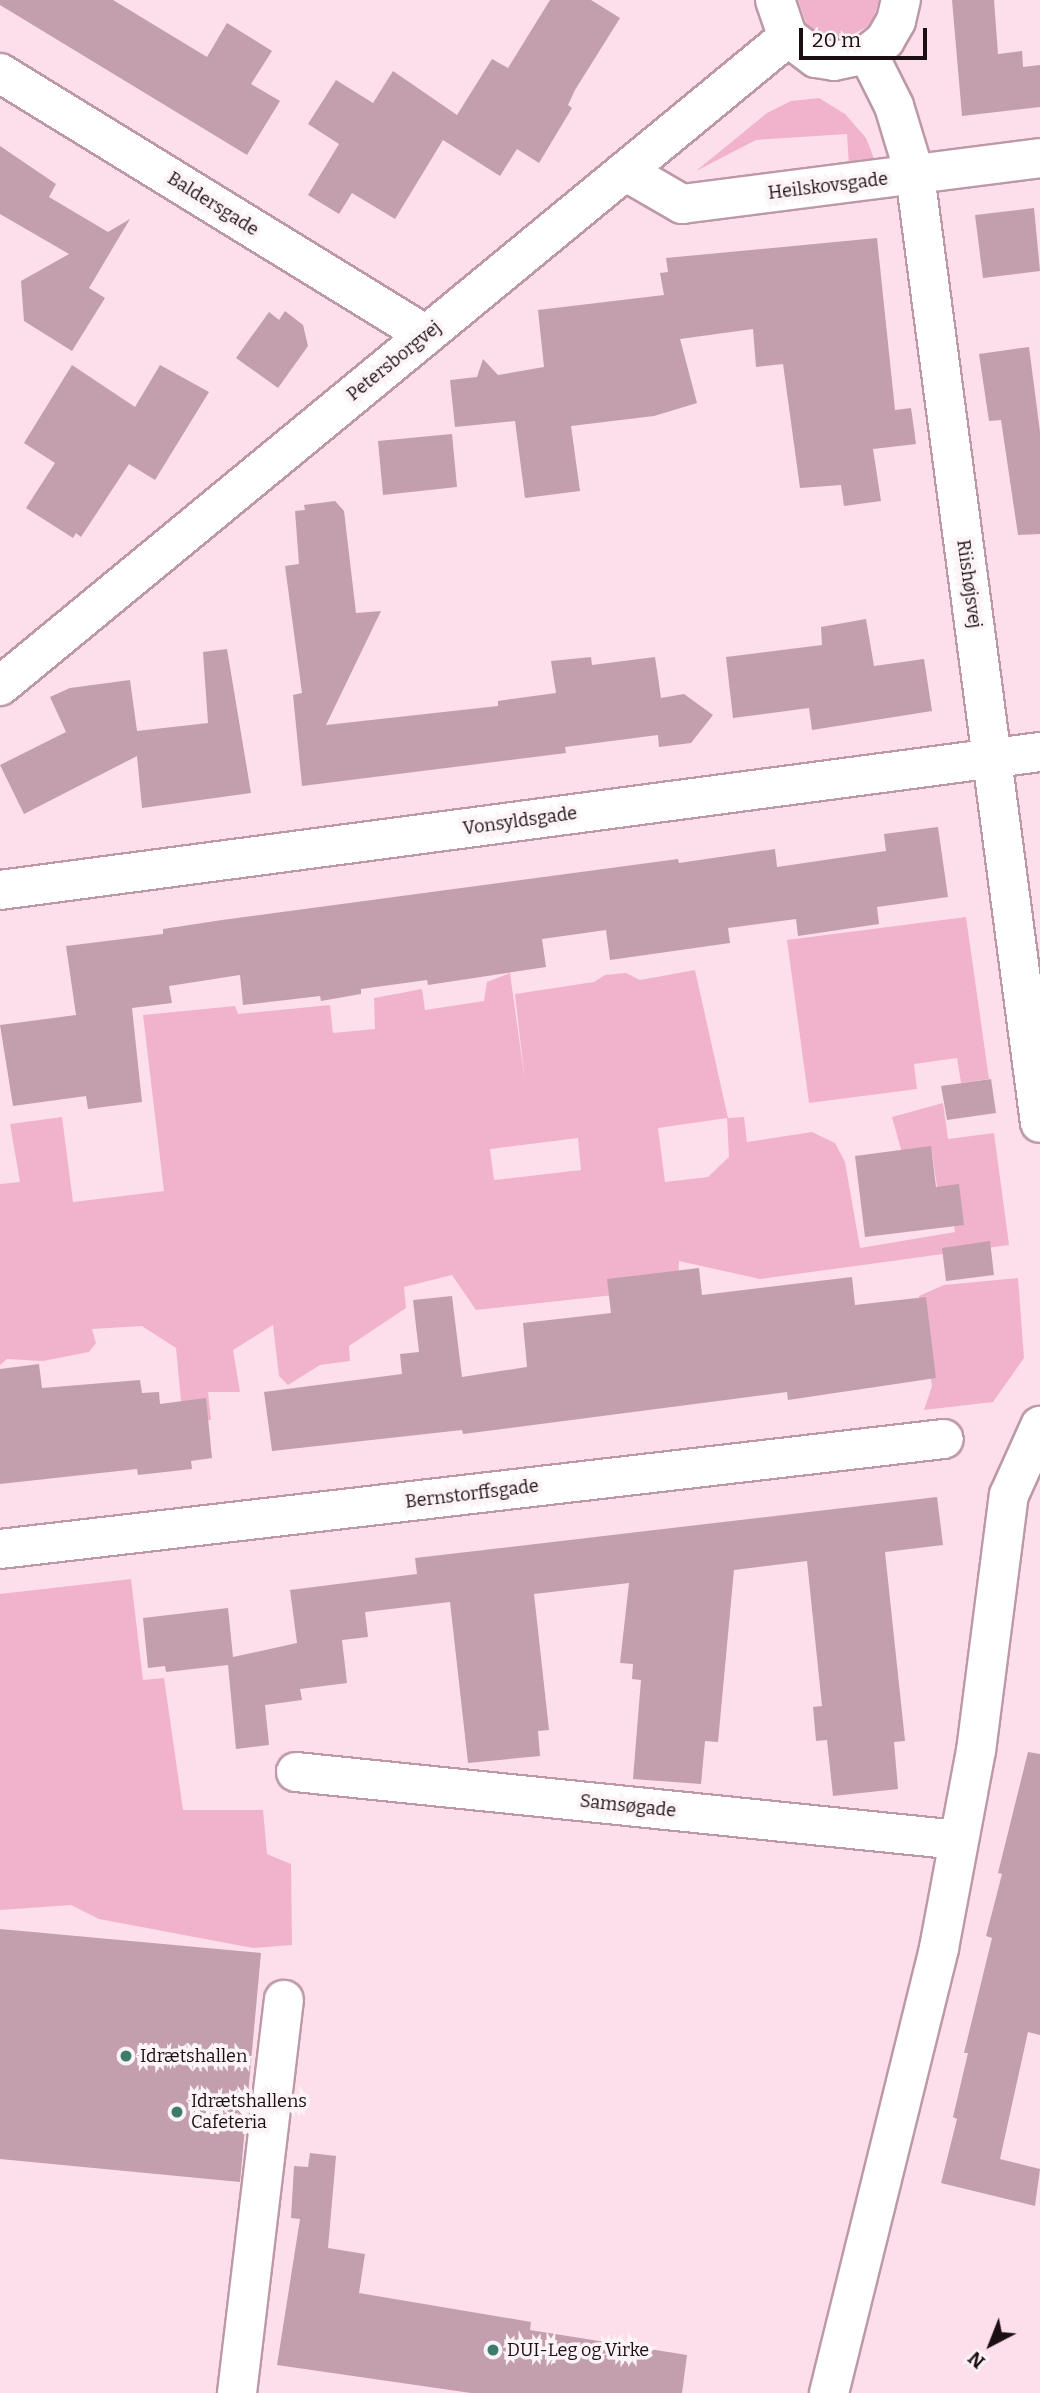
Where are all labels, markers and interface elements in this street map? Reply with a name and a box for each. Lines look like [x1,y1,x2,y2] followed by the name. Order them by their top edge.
[802,14,930,58] scale bar
[812,27,861,53] text: 20 m
[163,167,263,241] street label: Baldersgade
[767,168,889,204] street label: Heilskovsgade
[343,317,445,405] street label: Petersborgvej
[952,538,986,630] street label: Riishøjsvej
[461,802,579,840] street label: Vonsyldsgade
[404,1475,540,1513] street label: Bernstorffsgade
[579,1790,677,1822] street label: Samsøgade
[140,2045,247,2067] place label: Idrætshallen
[118,2048,134,2064] marker: Idrætshallen
[191,2091,307,2134] place label: Idrætshallens Cafeteria
[169,2104,185,2120] marker: Idrætshallens Cafeteria
[956,2309,1026,2379] north arrow
[507,2339,649,2361] place label: DUI-Leg og Virke
[485,2342,501,2358] marker: DUI-Leg og Virke
[963,2347,990,2373] text: N

